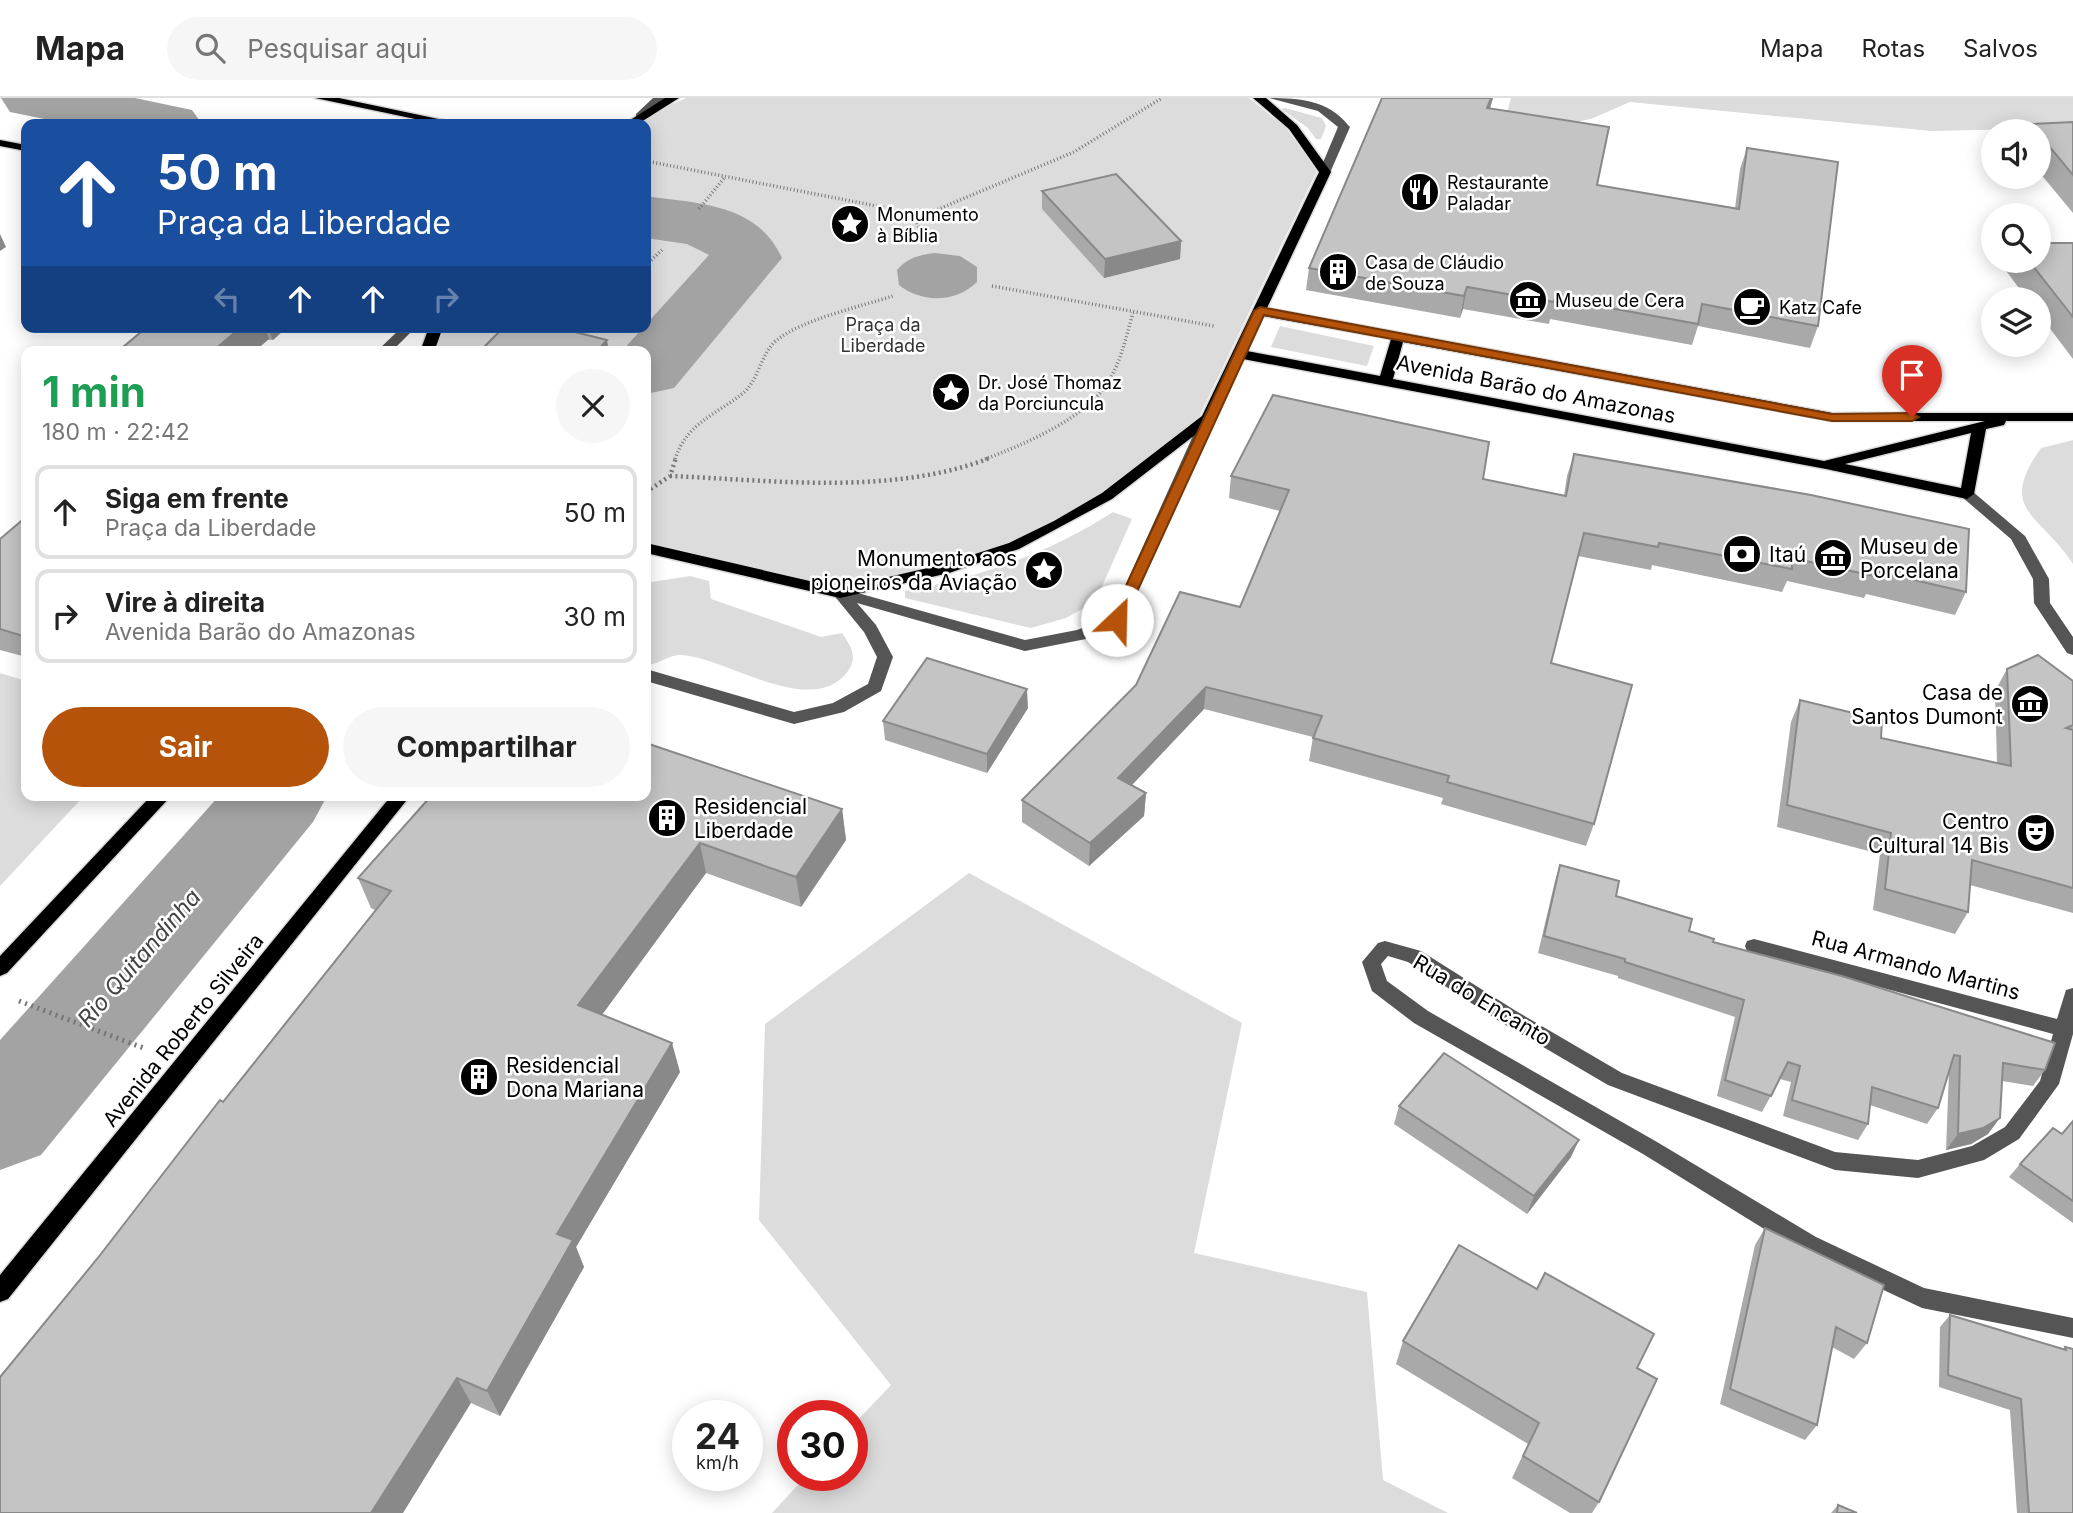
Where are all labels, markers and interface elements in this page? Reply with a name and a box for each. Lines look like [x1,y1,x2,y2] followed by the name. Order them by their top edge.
[167,17,657,80] search box
[35,28,125,68] text: Mapa
[191,29,229,67] icon: search
[247,33,428,64] text: Pesquisar aqui
[1760,34,1824,63] text: Mapa
[1862,34,1925,63] text: Rotas
[1963,34,2038,63] text: Salvos
[1981,119,2051,357] map controls
[1981,119,2051,189] button: sound
[157,143,278,202] text: 50 m
[42,147,133,238] icon: ahead
[1399,171,1441,213] restaurant icon: Restaurante Paladar
[1447,172,1549,214] place label: Restaurante Paladar
[157,203,451,242] text: Praça da Liberdade
[829,203,871,245] place icon: Monumento à Bíblia
[1981,203,2051,273] button: search
[877,204,979,246] place label: Monumento à Bíblia
[1317,251,1359,293] building icon: Casa de Cláudio de Souza
[1365,252,1504,294] place label: Casa de Cláudio de Souza
[1507,279,1549,321] museum icon: Museu de Cera
[208,280,246,318] icon: left
[281,280,319,318] icon: ahead
[354,280,392,318] icon: ahead
[427,280,465,318] icon: right
[1731,286,1773,328] cafe icon: Katz Cafe
[1981,287,2051,357] button: layers
[1555,290,1685,311] place label: Museu de Cera
[1779,297,1862,318] place label: Katz Cafe
[840,314,926,356] park label: Praça da Liberdade
[1882,345,1942,417] pin
[1394,350,1678,428] street label: Avenida Barão do Amazonas
[1893,356,1931,394] icon: arrive
[42,366,146,417] text: 1 min
[556,369,630,443] button: close
[930,371,972,413] place icon: Dr. José Thomaz da Porciuncula
[978,372,1122,414] place label: Dr. José Thomaz da Porciuncula
[42,418,190,446] text: 180 m · 22:42
[105,483,289,514] text: Siga em frente
[46,493,84,531] icon: ahead
[564,497,626,528] text: 50 m
[105,514,316,542] text: Praça da Liberdade
[1721,533,1763,575] bank icon: Itaú
[1860,534,1959,583] place label: Museu de Porcelana
[1812,537,1854,579] museum icon: Museu de Porcelana
[1769,542,1806,567] place label: Itaú
[811,546,1017,595] place label: Monumento aos pioneiros da Aviação
[1023,549,1065,591] place icon: Monumento aos pioneiros da Aviação
[1080,583,1154,657] position arrow
[105,587,265,618] text: Vire à direita
[46,597,84,635] icon: right
[563,601,626,632] text: 30 m
[105,618,416,646] text: Avenida Barão do Amazonas
[1851,680,2003,729] place label: Casa de Santos Dumont
[2009,683,2051,725] museum icon: Casa de Santos Dumont
[42,707,329,787] button: Sair
[343,707,630,787] button: Compartilhar
[694,794,807,843] place label: Residencial Liberdade
[646,797,688,839] building icon: Residencial Liberdade
[1868,809,2009,858] place label: Centro Cultural 14 Bis
[2015,812,2057,854] theatre icon: Centro Cultural 14 Bis
[72,883,206,1033] water label: Rio Quitandinha
[1809,925,2023,1005] street label: Rua Armando Martins
[97,928,269,1132] street label: Avenida Roberto Silveira
[1409,949,1555,1051] street label: Rua do Encanto
[506,1053,644,1102] place label: Residencial Dona Mariana
[458,1056,500,1098] building icon: Residencial Dona Mariana
[777,1400,868,1491] speed limit sign: 30
[695,1415,740,1457] text: 24
[696,1452,739,1473] text: km/h

